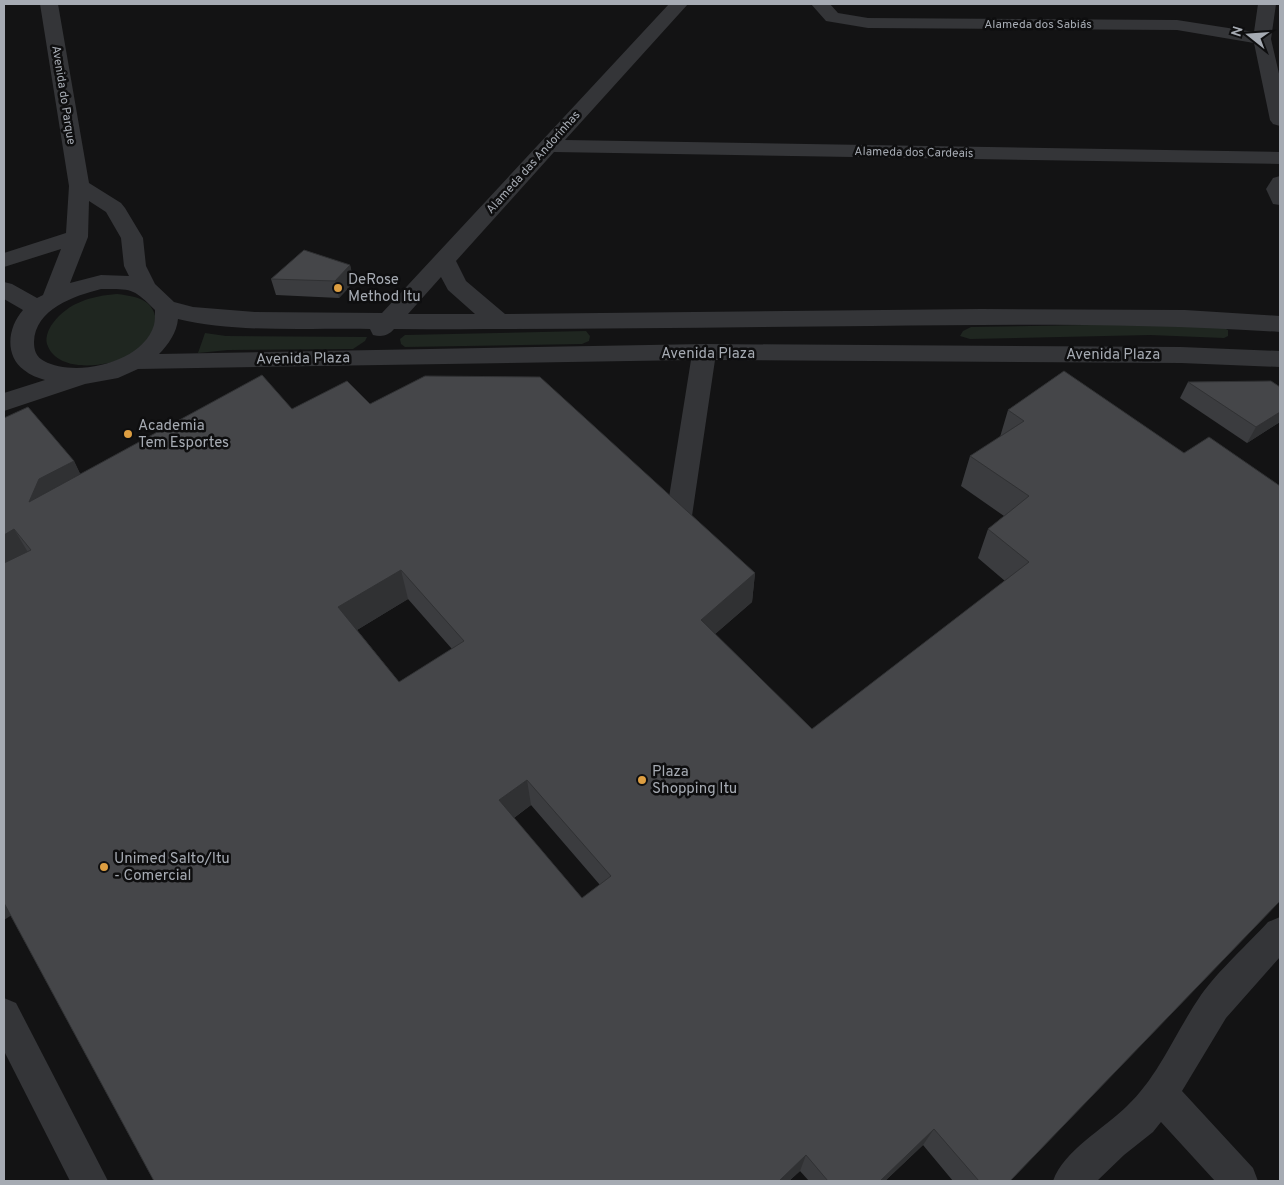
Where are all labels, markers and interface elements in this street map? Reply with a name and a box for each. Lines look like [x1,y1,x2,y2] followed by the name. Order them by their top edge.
[1224,10,1274,60] north arrow
[984,17,1092,33] street label: Alameda dos Sabiás
[1228,24,1248,39] text: N
[47,44,79,146] street label: Avenida do Parque
[483,108,584,218] street label: Alameda das Andorinhas
[854,144,974,162] street label: Alameda dos Cardeais
[348,271,421,307] place label: DeRose Method Itu
[332,282,344,294] marker: DeRose Method Itu
[661,345,755,364] street label: Avenida Plaza
[1066,346,1160,365] street label: Avenida Plaza
[256,349,350,370] street label: Avenida Plaza
[138,417,229,453] place label: Academia Tem Esportes
[122,428,134,440] marker: Academia Tem Esportes
[652,763,737,799] place label: Plaza Shopping Itu
[636,774,648,786] marker: Plaza Shopping Itu
[114,850,230,886] place label: Unimed Salto/Itu - Comercial
[98,861,110,873] marker: Unimed Salto/Itu - Comercial

